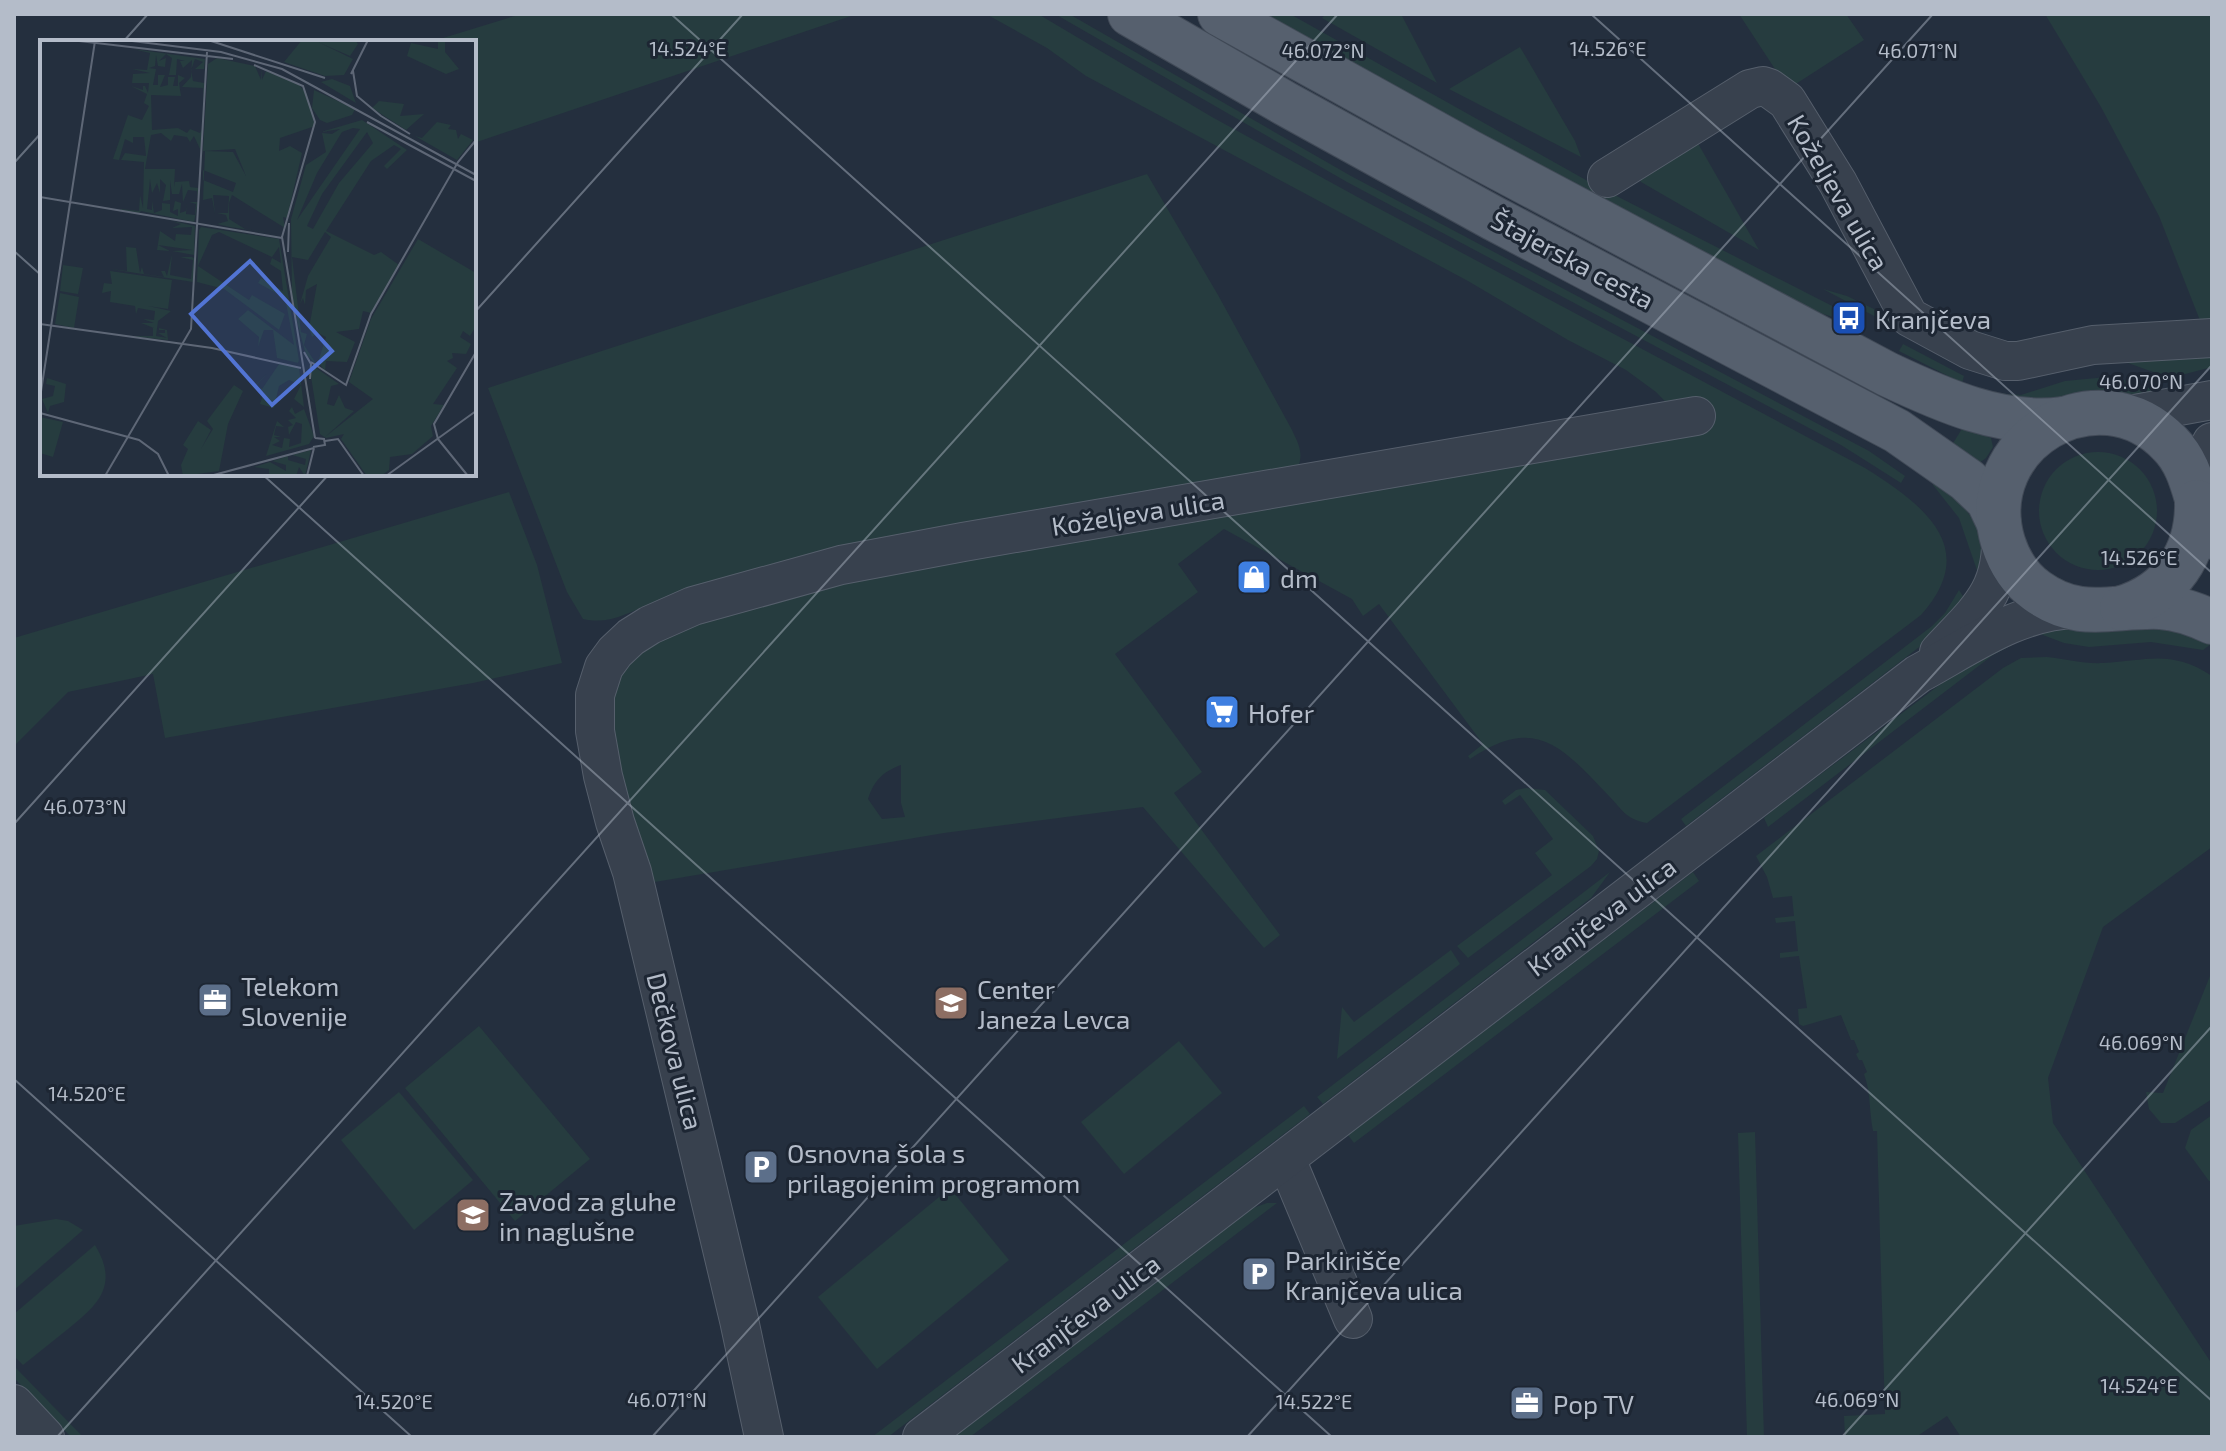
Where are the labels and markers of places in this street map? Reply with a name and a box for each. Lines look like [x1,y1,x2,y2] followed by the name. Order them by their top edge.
[1830,299,1868,337] bus stop icon: Kranjčeva
[1875,303,1991,334] place label: Kranjčeva
[1235,558,1273,596] shop icon: dm
[1280,562,1318,593] place label: dm
[1203,693,1241,731] supermarket icon: Hofer
[1248,697,1314,728] place label: Hofer
[241,970,348,1031] place label: Telekom Slovenije
[977,973,1130,1034] place label: Center Janeza Levca
[196,981,234,1019] office icon: Telekom Slovenije
[932,984,970,1022] school or university icon: Center Janeza Levca
[787,1137,1080,1198] place label: Osnovna šola s prilagojenim programom
[742,1148,780,1186] parking icon: Osnovna šola s prilagojenim programom
[499,1185,677,1246] place label: Zavod za gluhe in naglušne
[454,1196,492,1234] school or university icon: Zavod za gluhe in naglušne
[1285,1244,1463,1305] place label: Parkirišče Kranjčeva ulica
[1240,1255,1278,1293] parking icon: Parkirišče Kranjčeva ulica
[1508,1384,1546,1422] office icon: Pop TV
[1553,1388,1634,1419] place label: Pop TV

